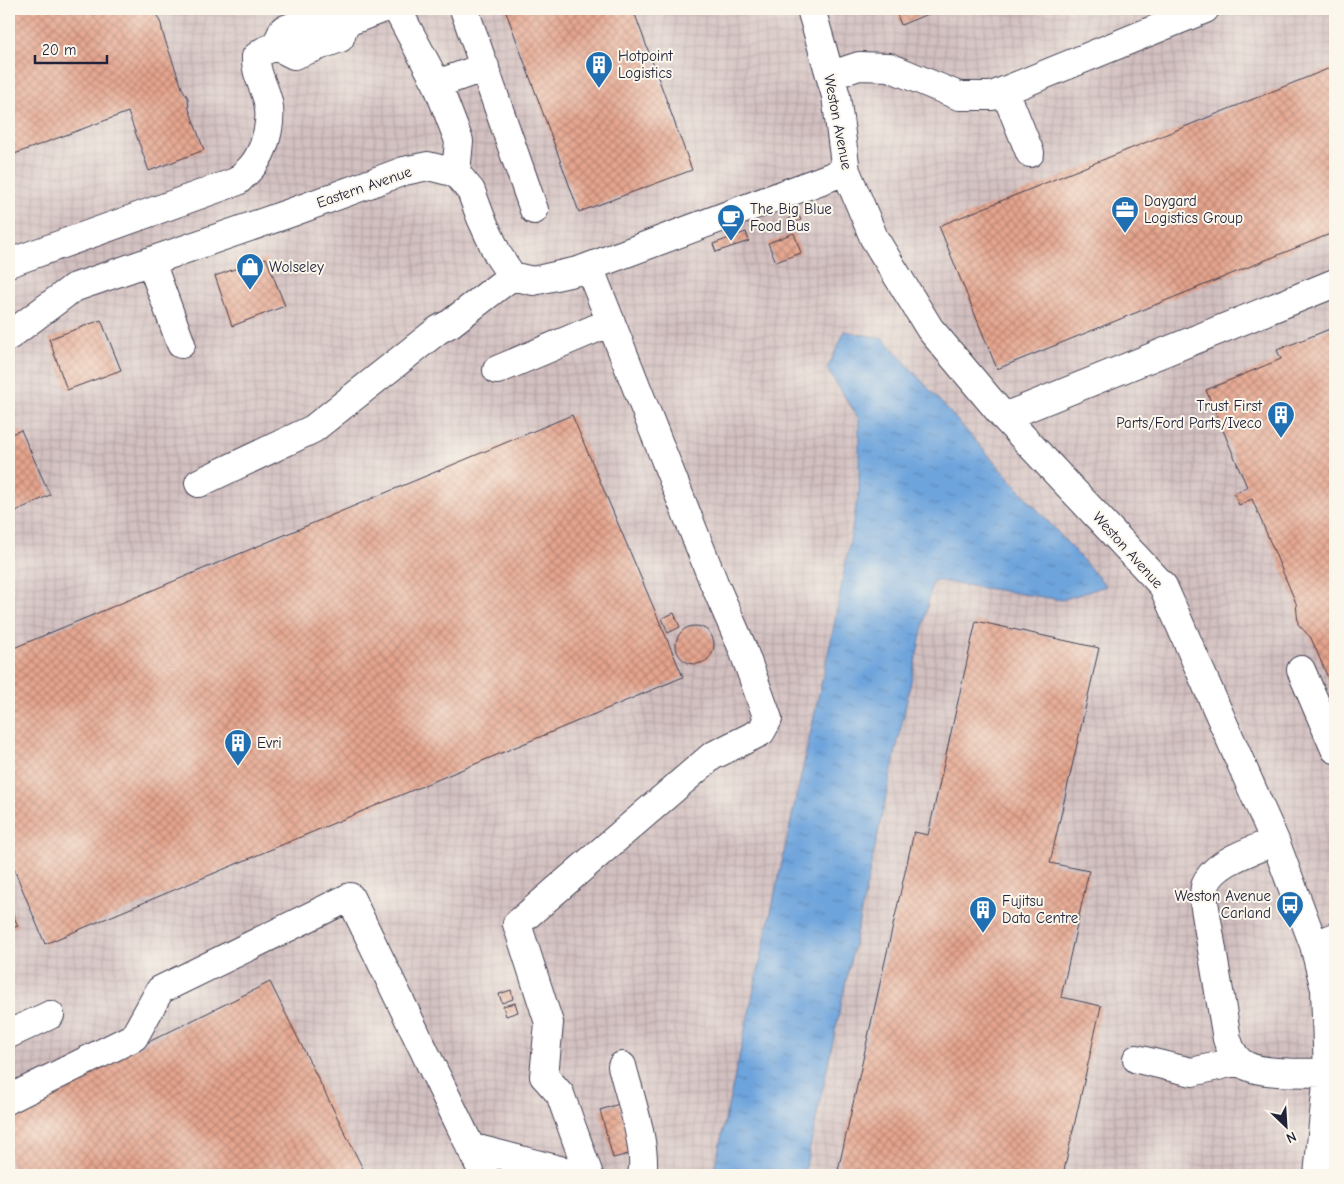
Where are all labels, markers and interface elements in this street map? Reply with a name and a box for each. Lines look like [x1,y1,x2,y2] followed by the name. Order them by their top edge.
[35,32,108,64] scale bar
[42,41,76,59] text: 20 m
[618,47,674,82] place label: Hotpoint Logistics
[584,50,614,89] building icon: Hotpoint Logistics
[820,73,856,172] street label: Weston Avenue
[314,162,414,212] street label: Eastern Avenue
[1144,192,1243,227] place label: Daygard Logistics Group
[1110,195,1140,234] office icon: Daygard Logistics Group
[750,200,832,235] place label: The Big Blue Food Bus
[716,203,746,242] cafe icon: The Big Blue Food Bus
[235,252,265,291] shop icon: Wolseley
[269,258,324,276] place label: Wolseley
[1116,397,1263,432] place label: Trust First Parts/Ford Parts/Iveco
[1266,400,1296,439] building icon: Trust First Parts/Ford Parts/Iveco
[1089,508,1167,592] street label: Weston Avenue
[223,728,253,767] building icon: Evri
[257,734,282,752] place label: Evri
[1174,887,1271,922] place label: Weston Avenue Carland
[1275,890,1305,929] bus stop icon: Weston Avenue Carland
[1002,892,1079,927] place label: Fujitsu Data Centre
[968,895,998,934] building icon: Fujitsu Data Centre
[1262,1102,1312,1152] north arrow
[1284,1128,1299,1147] text: N

